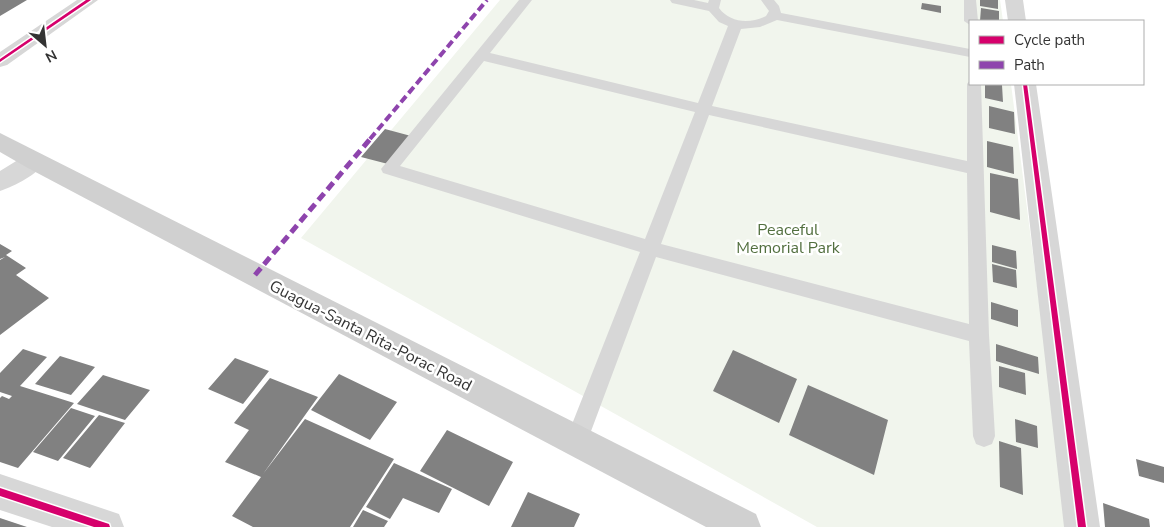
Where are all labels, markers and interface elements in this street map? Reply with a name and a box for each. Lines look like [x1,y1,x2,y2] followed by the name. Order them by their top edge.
[20,20,70,70] north arrow
[969,20,1144,85] legend
[1014,30,1085,50] text: Cycle path
[42,45,60,67] text: N
[1014,55,1045,75] text: Path
[736,219,841,259] park label: Peaceful Memorial Park
[265,275,476,397] street label: Guagua-Santa Rita-Porac Road

